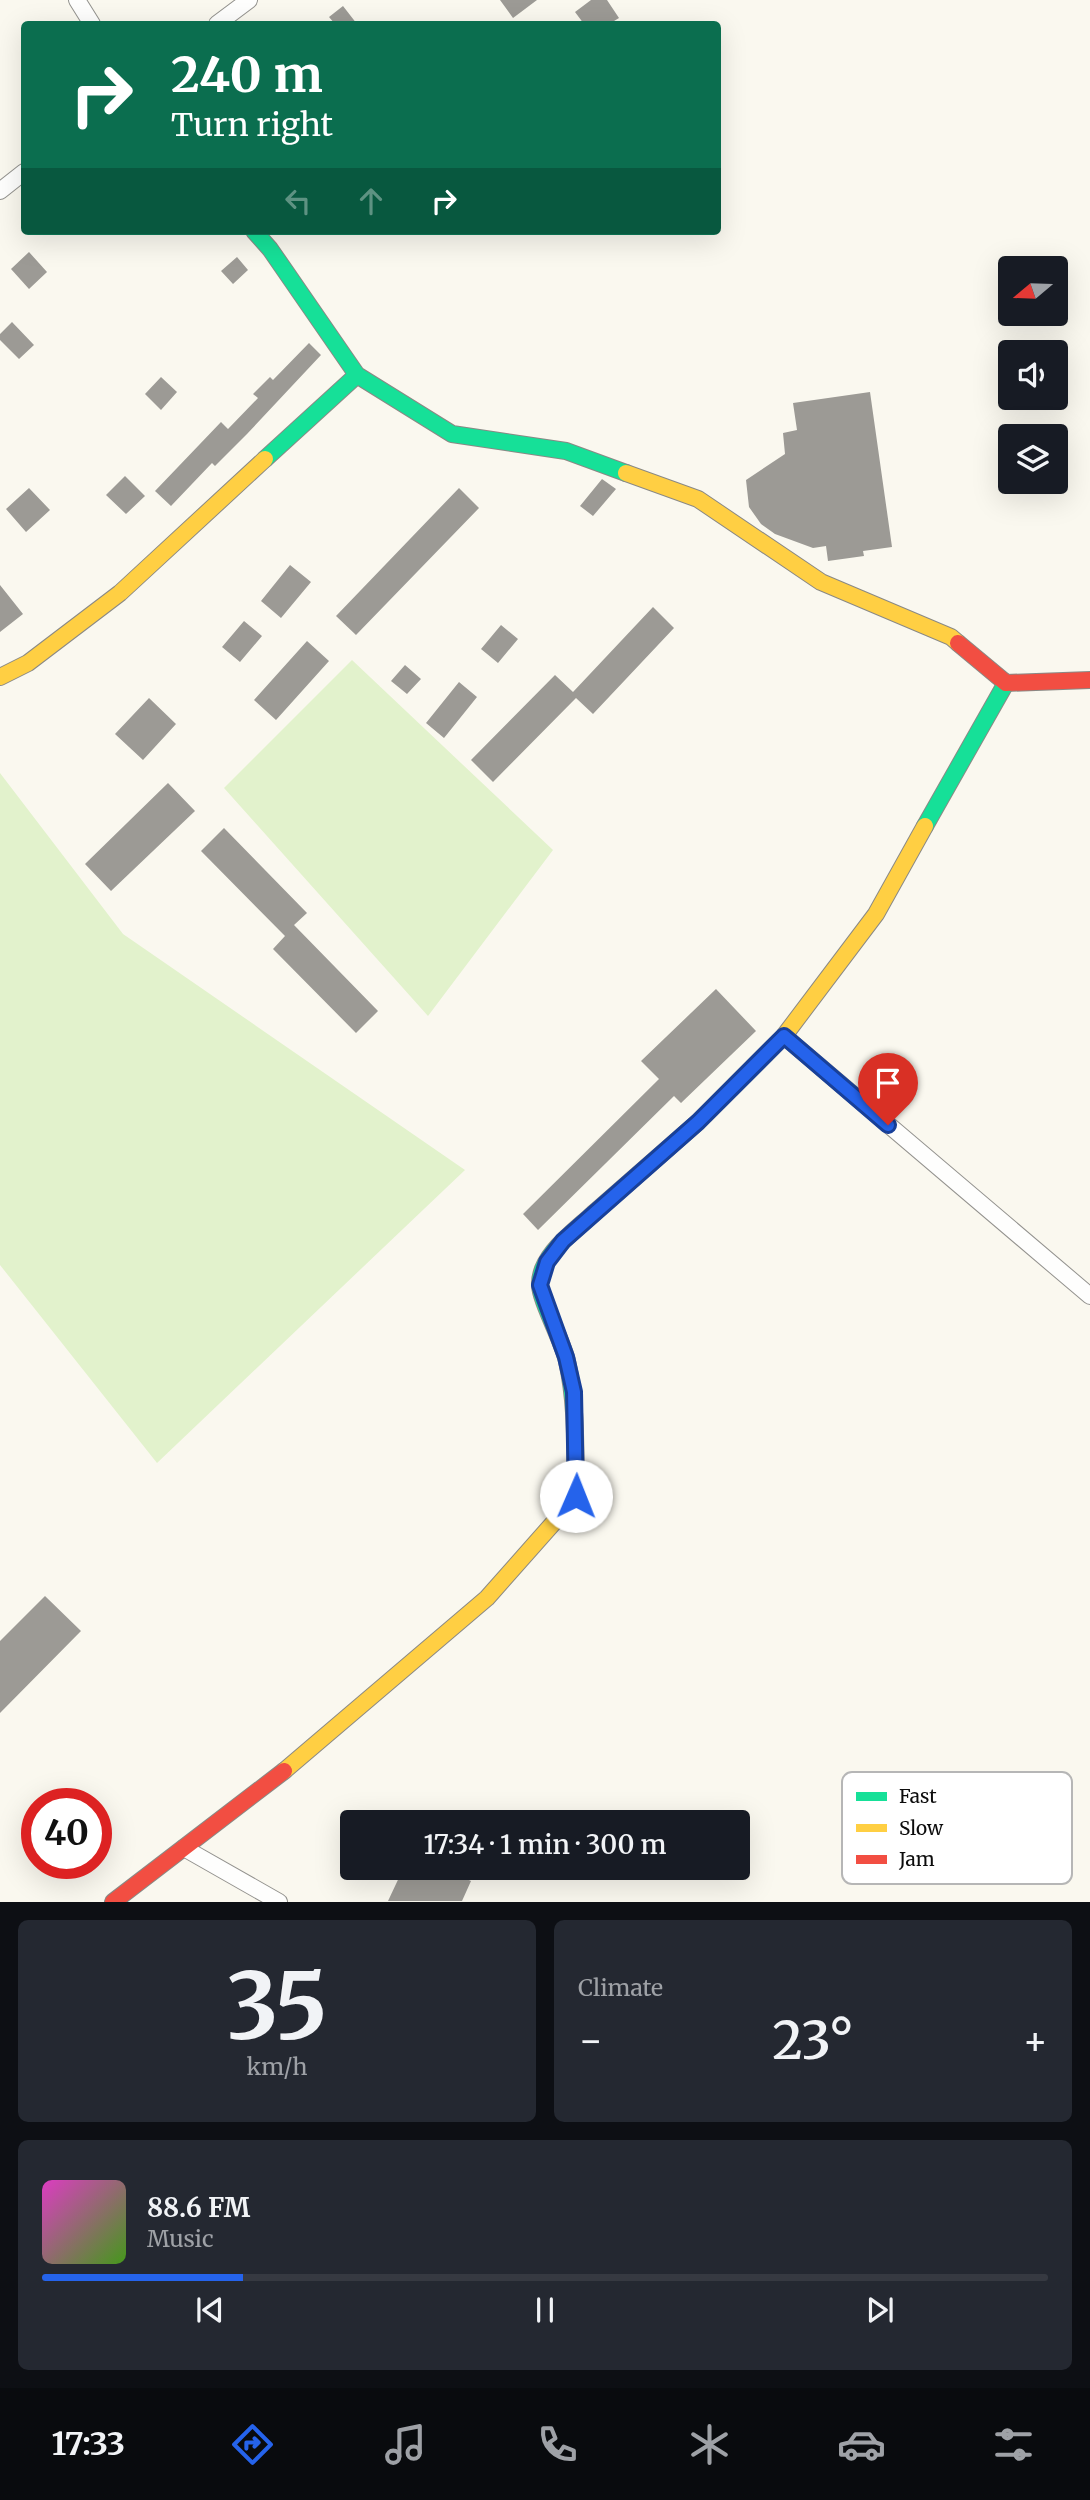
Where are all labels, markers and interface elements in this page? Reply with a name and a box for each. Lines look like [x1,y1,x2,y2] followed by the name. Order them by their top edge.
[171,44,323,105] text: 240 m
[56,49,147,140] icon: right
[171,105,333,145] text: Turn right
[279,182,317,220] icon: left
[352,182,390,220] icon: ahead
[425,182,463,220] icon: right
[998,256,1068,326] north arrow
[998,256,1068,494] map controls
[998,340,1068,410] button: sound
[998,424,1068,494] button: layers
[858,1053,918,1125] pin
[869,1064,907,1102] icon: arrive
[539,1459,613,1533] position arrow
[842,1772,1072,1884] legend
[899,1784,937,1808] text: Fast
[21,1788,112,1879] speed limit sign: 40
[899,1816,944,1840] text: Slow
[423,1828,667,1861] text: 17:34 · 1 min · 300 m
[898,1847,935,1871] text: Jam
[226,1949,328,2064] text: 35
[578,1973,663,2002] text: Climate
[772,2008,854,2073] text: 23°
[578,2017,603,2064] text: −
[1023,2017,1048,2064] text: +
[247,2052,307,2081] text: km/h
[147,2191,250,2224] text: 88.6 FM
[147,2224,214,2253] text: Music
[191,2291,229,2329] icon: previous
[526,2291,564,2329] icon: pause
[861,2291,899,2329] icon: next
[228,2420,277,2469] icon: directions
[381,2420,430,2469] icon: music
[533,2420,582,2469] icon: phone
[685,2420,734,2469] icon: climate
[837,2420,886,2469] icon: car
[989,2420,1038,2469] icon: filters
[52,2424,125,2464] text: 17:33

